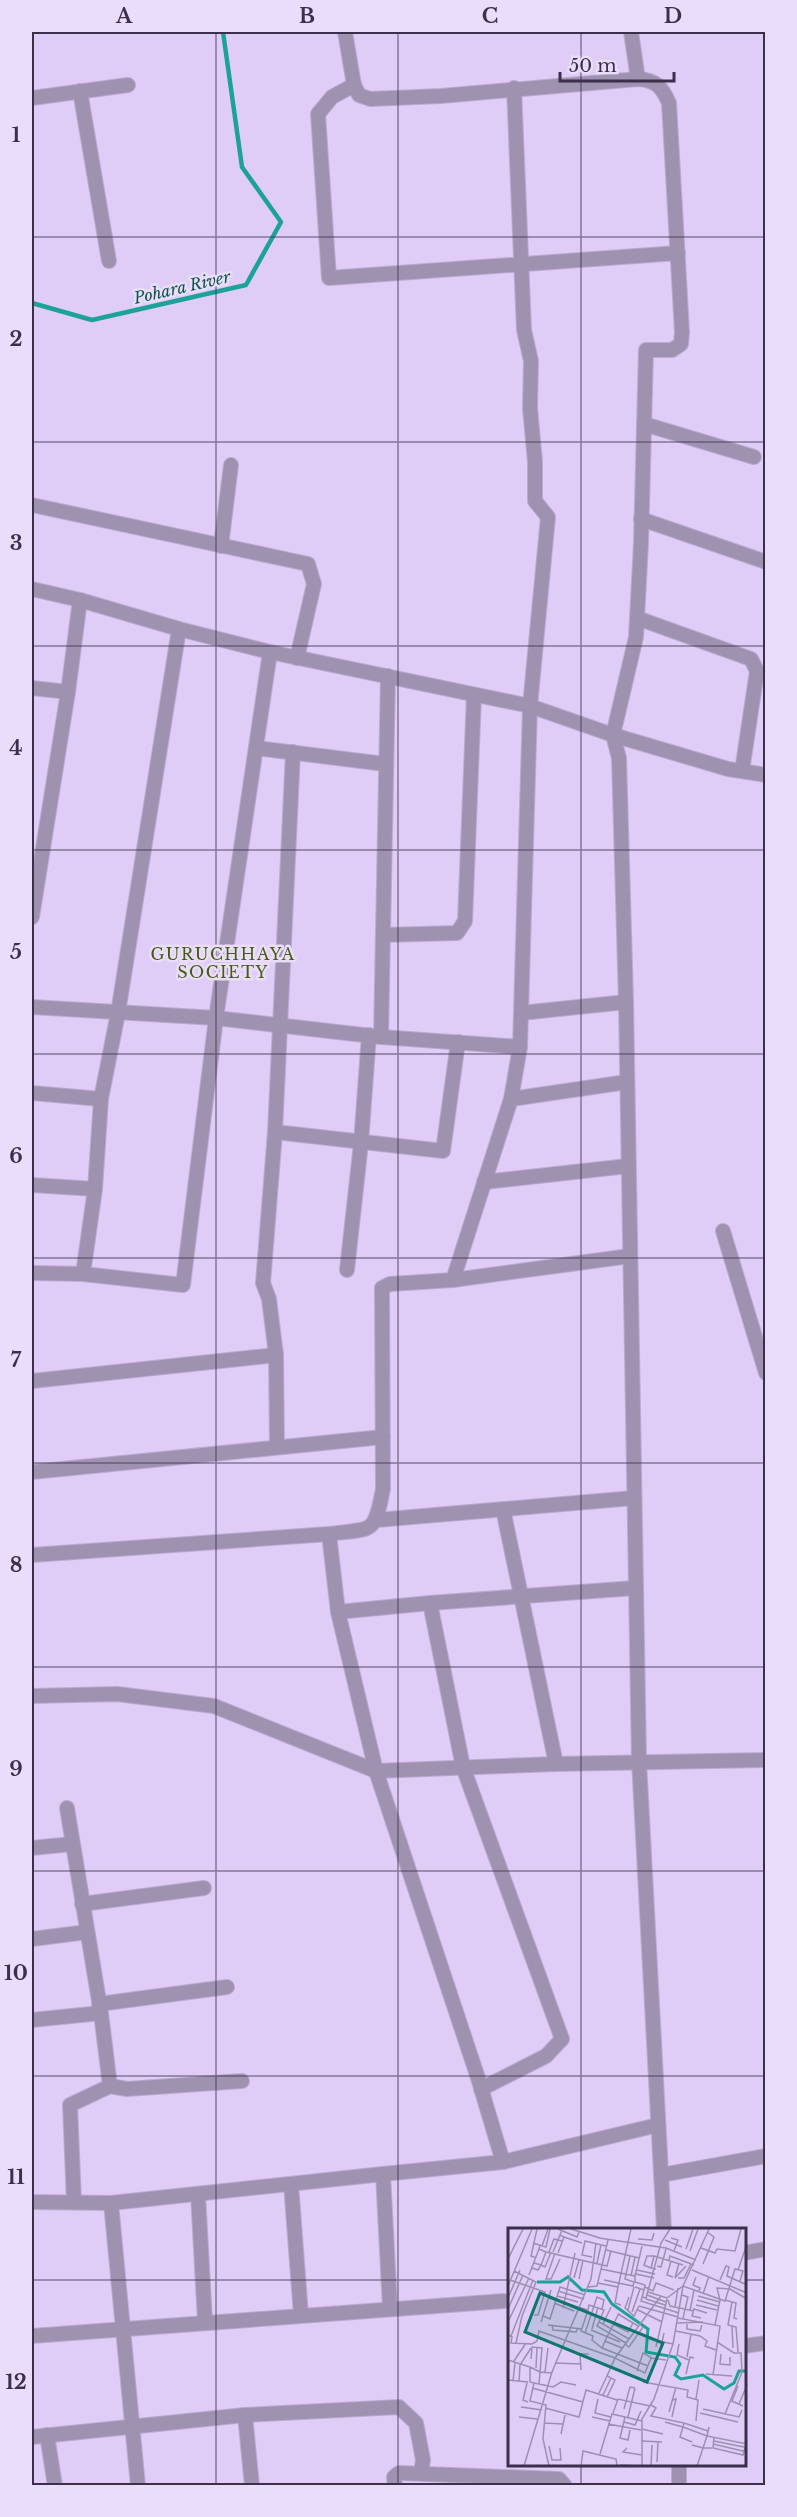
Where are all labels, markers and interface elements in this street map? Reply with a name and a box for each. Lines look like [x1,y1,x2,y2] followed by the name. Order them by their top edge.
[115,4,133,28] text: A
[299,4,315,28] text: B
[482,4,498,28] text: C
[664,4,682,28] text: D
[560,45,674,83] scale bar
[569,55,617,77] text: 50 m
[12,123,21,147] text: 1
[131,266,233,308] water label: Pohara River
[9,327,23,351] text: 2
[10,531,22,555] text: 3
[9,736,23,760] text: 4
[10,940,22,964] text: 5
[150,944,296,982] district label: GURUCHHAYA SOCIETY
[9,1144,23,1168] text: 6
[11,1348,22,1372] text: 7
[10,1553,22,1577] text: 8
[9,1757,23,1781] text: 9
[4,1961,28,1985] text: 10
[7,2165,25,2189] text: 11
[508,2228,746,2466] inset map
[5,2370,27,2394] text: 12

